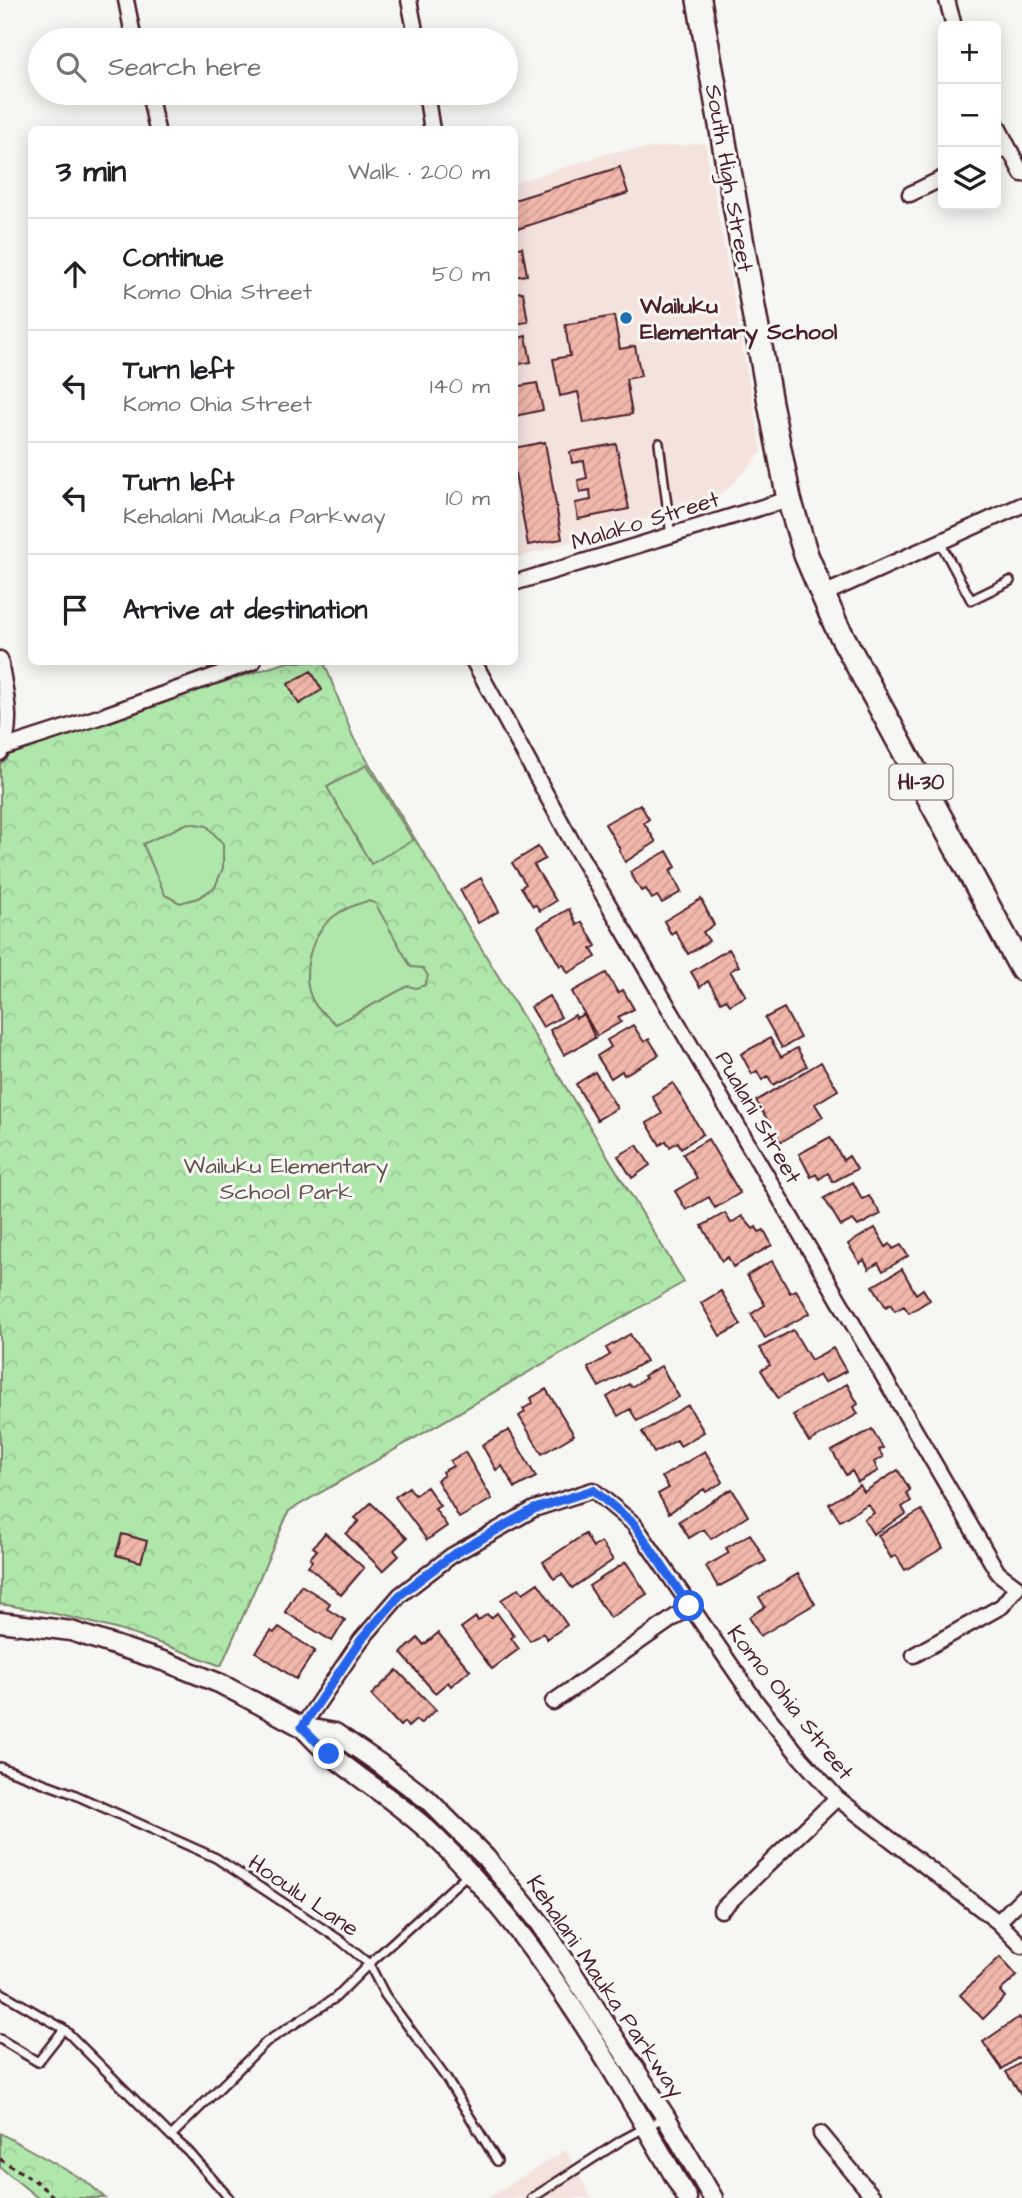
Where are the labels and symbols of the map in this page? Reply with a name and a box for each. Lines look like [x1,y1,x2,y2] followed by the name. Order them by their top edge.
[696,82,761,275] street label: South High Street
[639,290,838,350] place label: Wailuku Elementary School
[618,310,634,326] marker: Wailuku Elementary School
[567,483,724,559] street label: Malako Street
[890,764,953,800] road number: HI-30
[707,1045,809,1190] street label: Pualani Street
[184,1150,389,1208] park label: Wailuku Elementary School Park
[673,1590,704,1621] route start
[719,1618,861,1788] street label: Komo Ohia Street
[313,1738,344,1769] route end
[242,1847,365,1945] street label: Hooulu Lane
[518,1869,692,2105] street label: Kehalani Mauka Parkway

